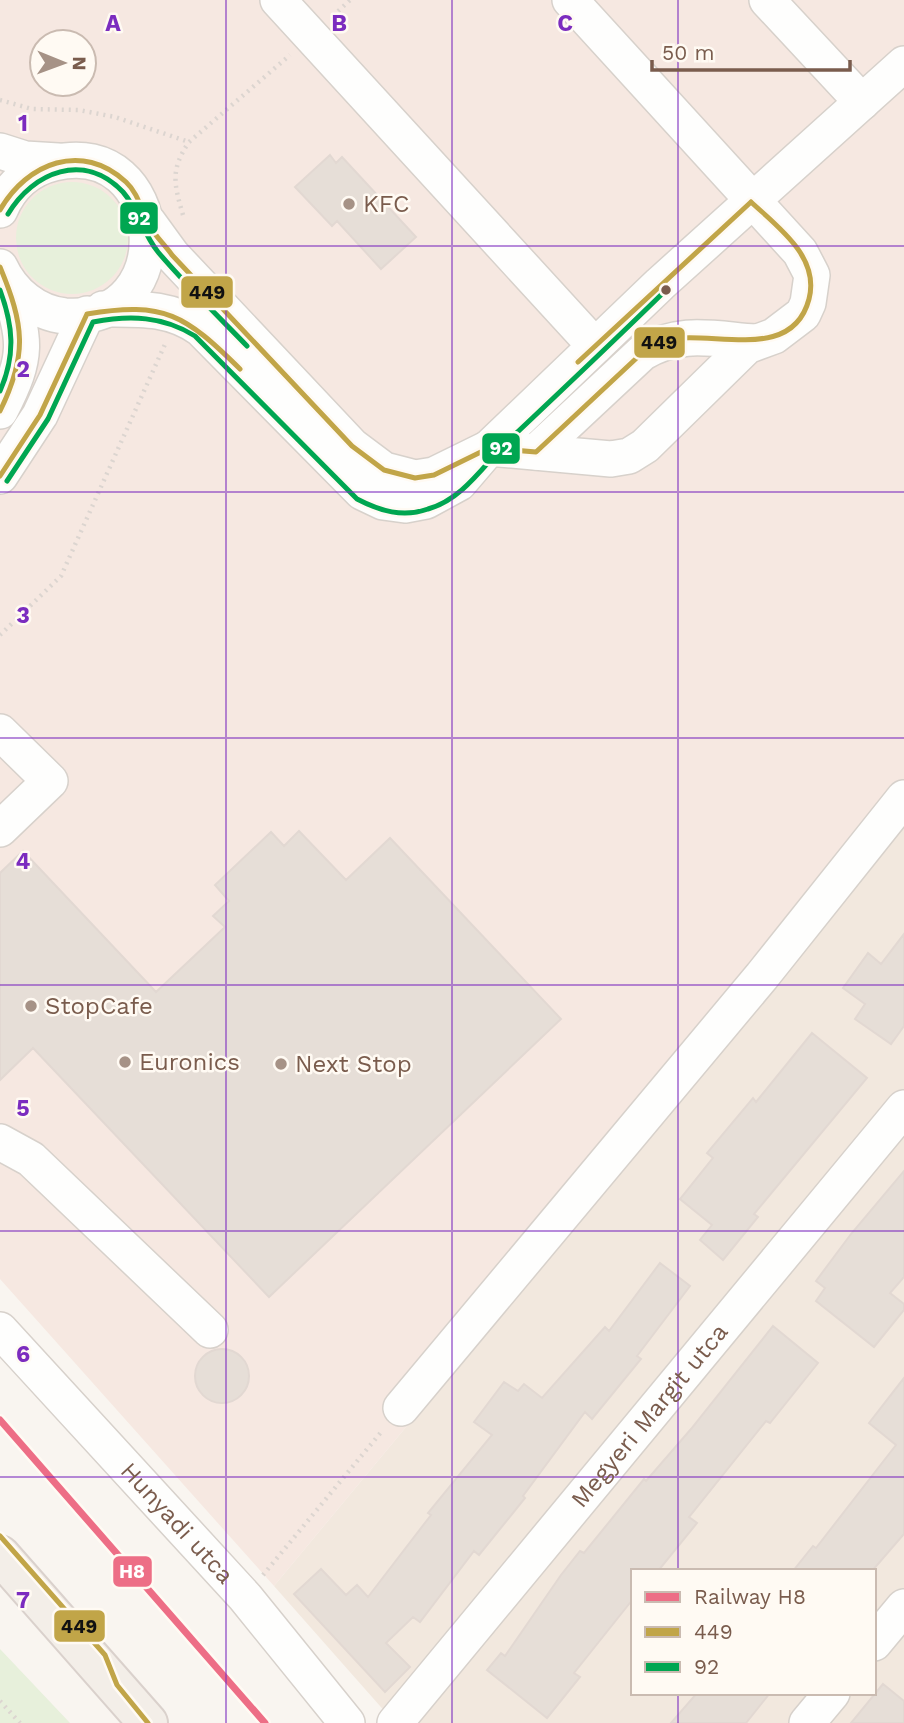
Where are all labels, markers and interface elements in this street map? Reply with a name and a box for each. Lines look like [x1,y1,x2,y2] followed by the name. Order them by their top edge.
[105,10,121,37] text: A
[331,10,347,37] text: B
[557,10,573,37] text: C
[28,28,98,98] north arrow
[652,28,850,72] scale bar
[662,40,714,65] text: 50 m
[68,56,91,71] text: N
[18,110,28,137] text: 1
[363,190,410,218] place label: KFC
[341,196,357,212] marker: KFC
[119,201,159,235] line badge: 92
[127,207,151,230] text: 92
[180,275,234,309] line badge: 449
[189,281,225,304] text: 449
[659,283,673,297] unlabelled marker
[633,326,686,359] line badge: 449
[641,331,677,354] text: 449
[16,356,30,383] text: 2
[481,432,521,465] line badge: 92
[489,437,513,460] text: 92
[16,602,30,629] text: 3
[16,848,31,875] text: 4
[45,992,153,1020] place label: StopCafe
[23,998,39,1014] marker: StopCafe
[139,1048,240,1076] place label: Euronics
[295,1050,412,1078] place label: Next Stop
[117,1054,133,1070] marker: Euronics
[273,1056,289,1072] marker: Next Stop
[16,1095,30,1122] text: 5
[565,1318,734,1513] street label: Megyeri Margit utca
[16,1341,30,1368] text: 6
[115,1457,240,1589] street label: Hunyadi utca
[112,1555,153,1588] line badge: H8
[119,1560,145,1583] text: H8
[631,1569,876,1695] legend
[694,1584,806,1609] text: Railway H8
[16,1587,30,1614] text: 7
[53,1609,106,1643] line badge: 449
[61,1615,97,1638] text: 449
[694,1619,733,1644] text: 449
[694,1654,719,1679] text: 92

